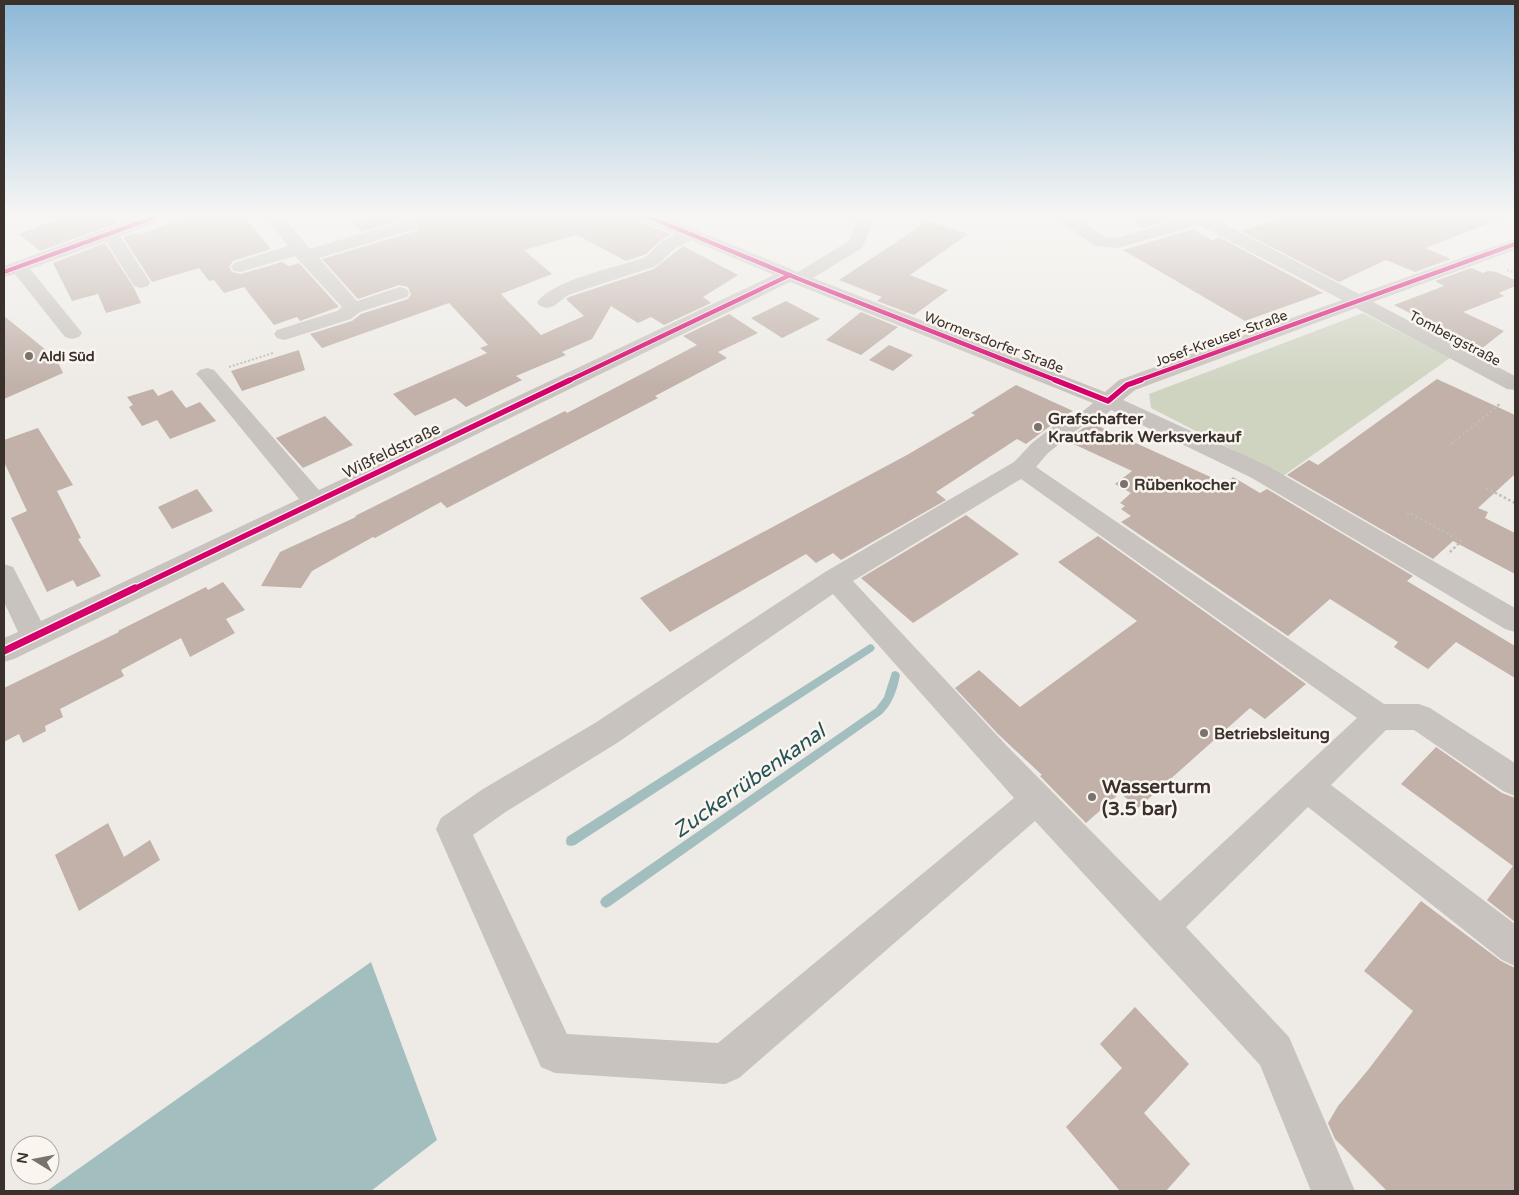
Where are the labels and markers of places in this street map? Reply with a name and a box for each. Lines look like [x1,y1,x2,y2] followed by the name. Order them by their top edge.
[39,348,95,365] place label: Aldi Süd
[23,350,35,362] marker: Aldi Süd
[1048,409,1242,447] place label: Grafschafter Krautfabrik Werksverkauf
[1032,421,1044,433] marker: Grafschafter Krautfabrik Werksverkauf
[1134,475,1237,495] place label: Rübenkocher
[1118,478,1130,490] marker: Rübenkocher
[1214,724,1330,744] place label: Betriebsleitung
[1198,727,1210,739] marker: Betriebsleitung
[1102,776,1211,820] place label: Wasserturm (3.5 bar)
[1086,791,1098,803] marker: Wasserturm (3.5 bar)

